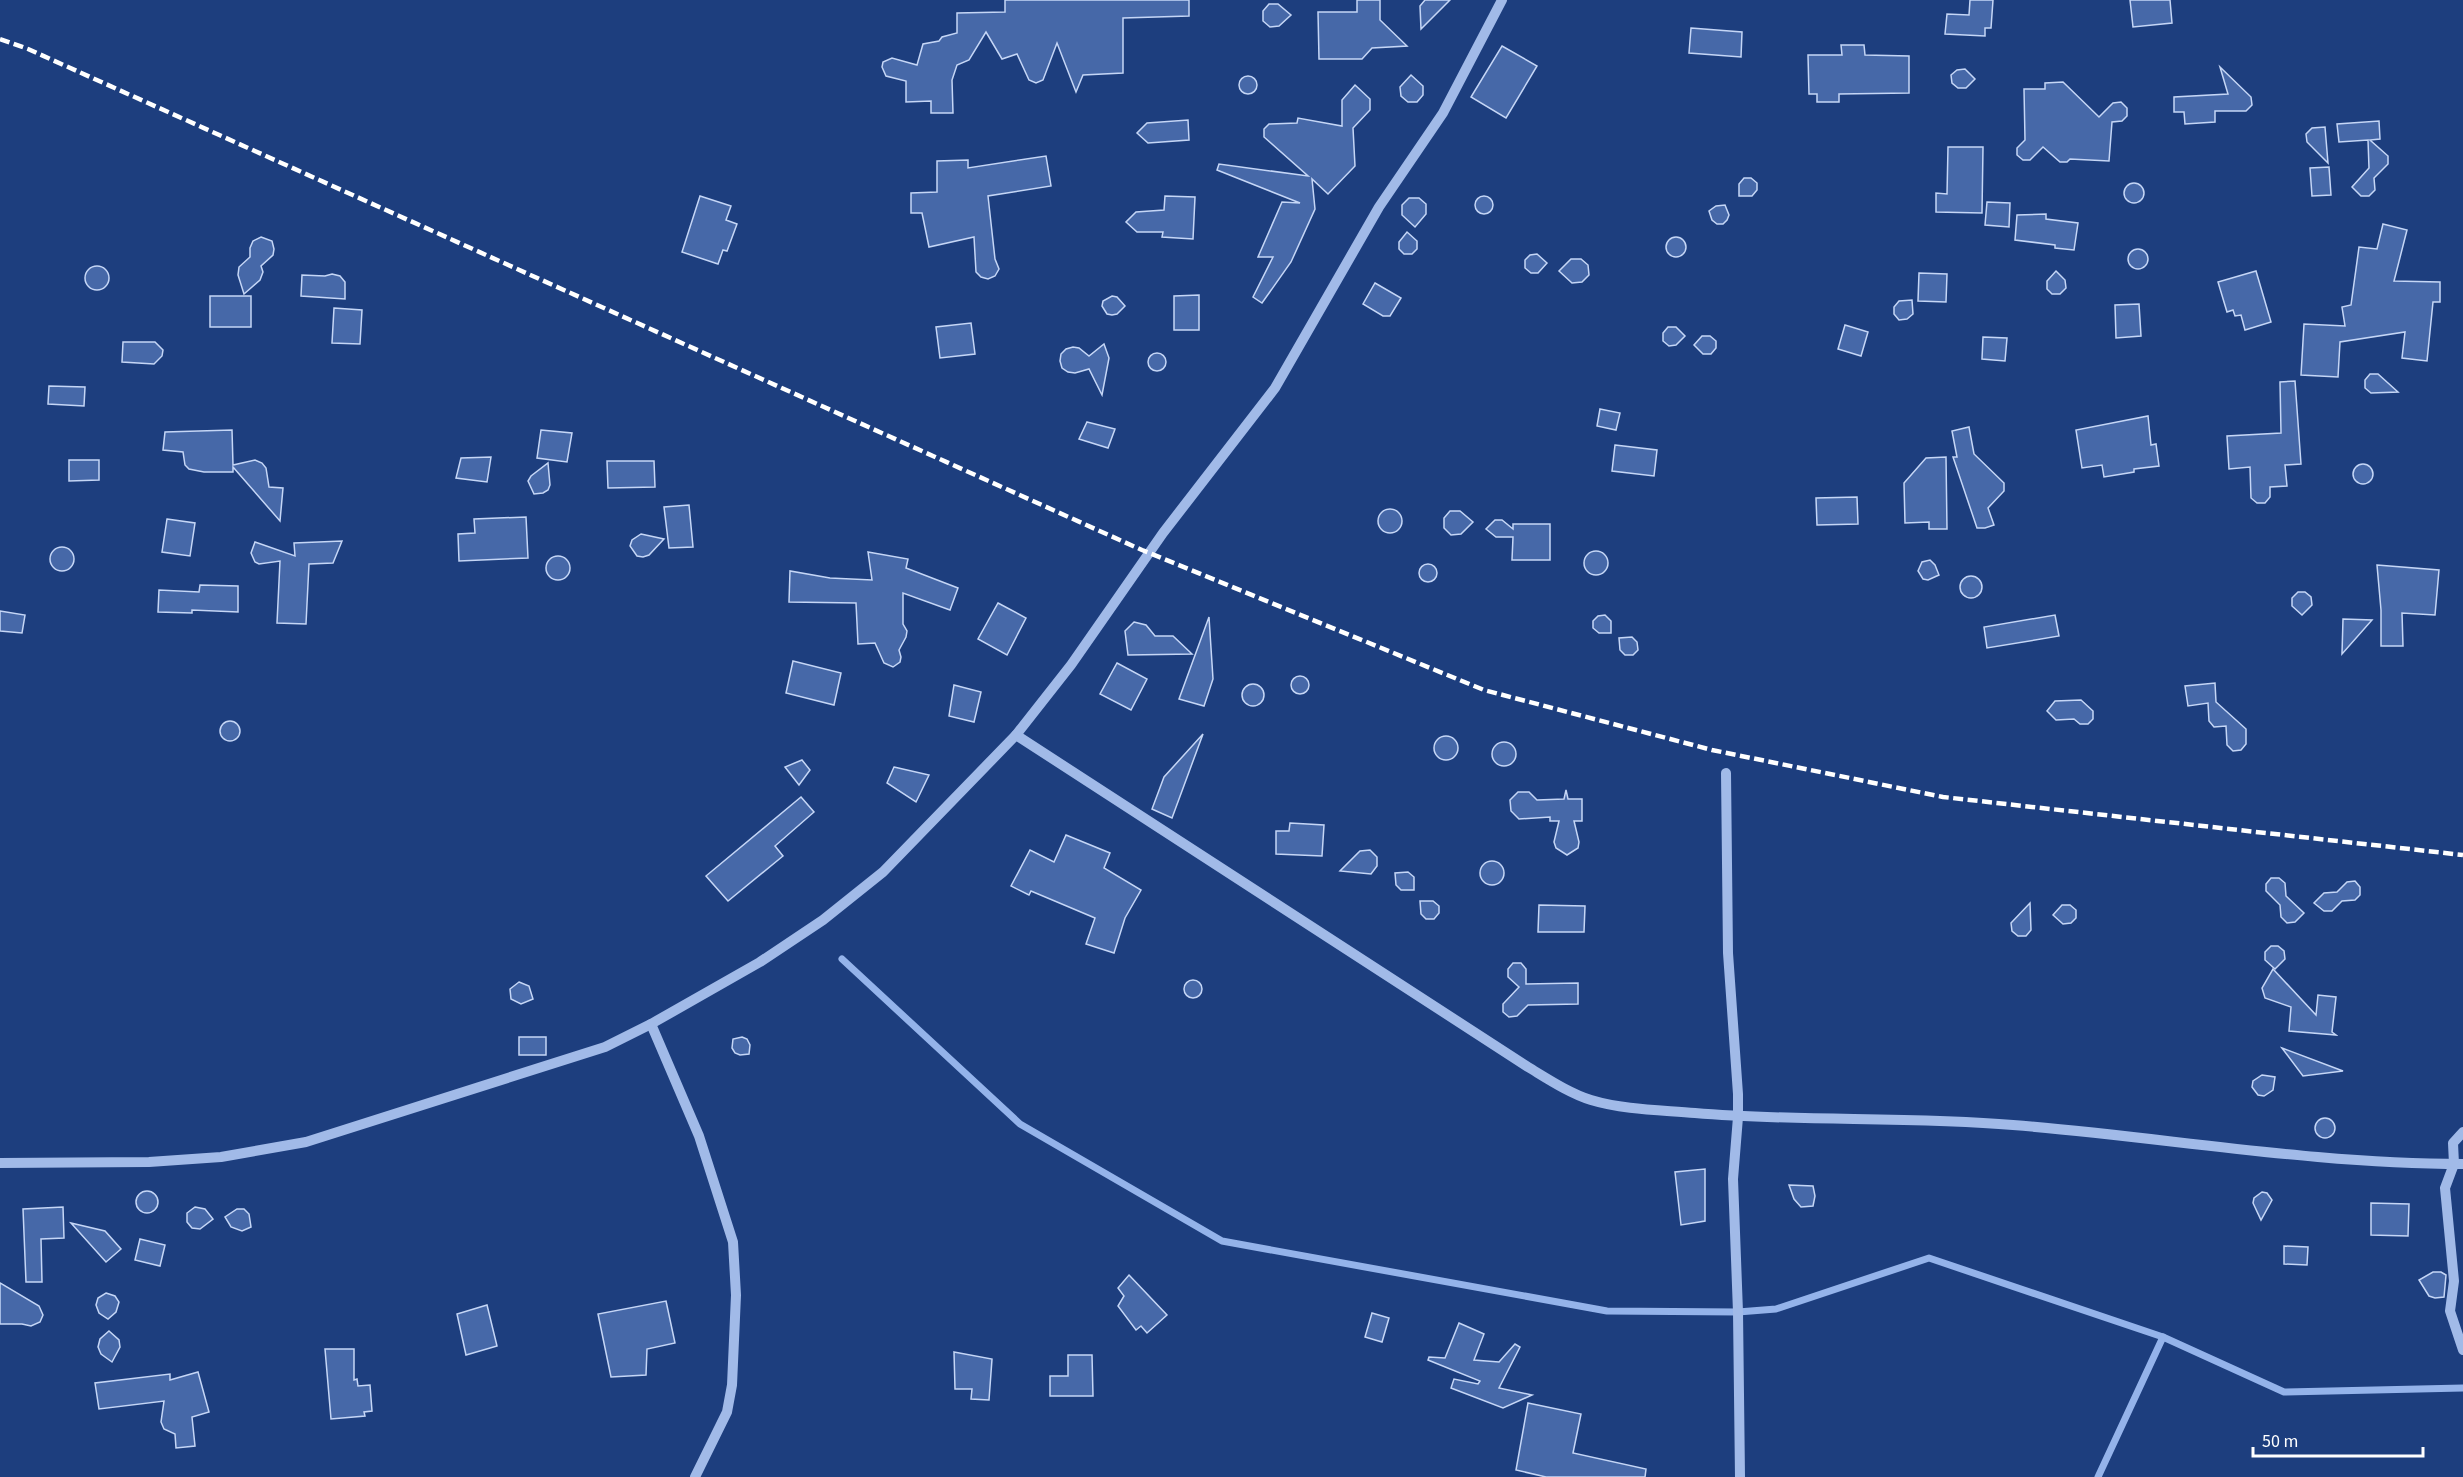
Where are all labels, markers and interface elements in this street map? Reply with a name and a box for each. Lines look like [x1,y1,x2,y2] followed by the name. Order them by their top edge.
[2253,1420,2422,1458] scale bar
[2262,1429,2298,1454] text: 50 m

